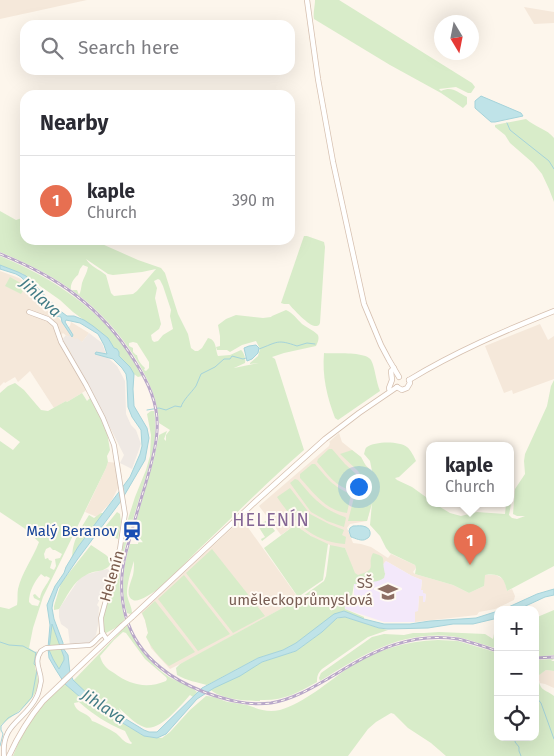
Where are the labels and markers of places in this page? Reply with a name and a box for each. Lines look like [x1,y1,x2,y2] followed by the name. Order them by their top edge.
[121,520,143,542] station icon: Malý Beranov
[26,522,118,540] place label: Malý Beranov
[454,524,486,565] pin: 1
[228,574,373,609] place label: SŠ uměleckoprůmyslová
[377,581,399,603] school or university icon: SŠ uměleckoprůmyslová

